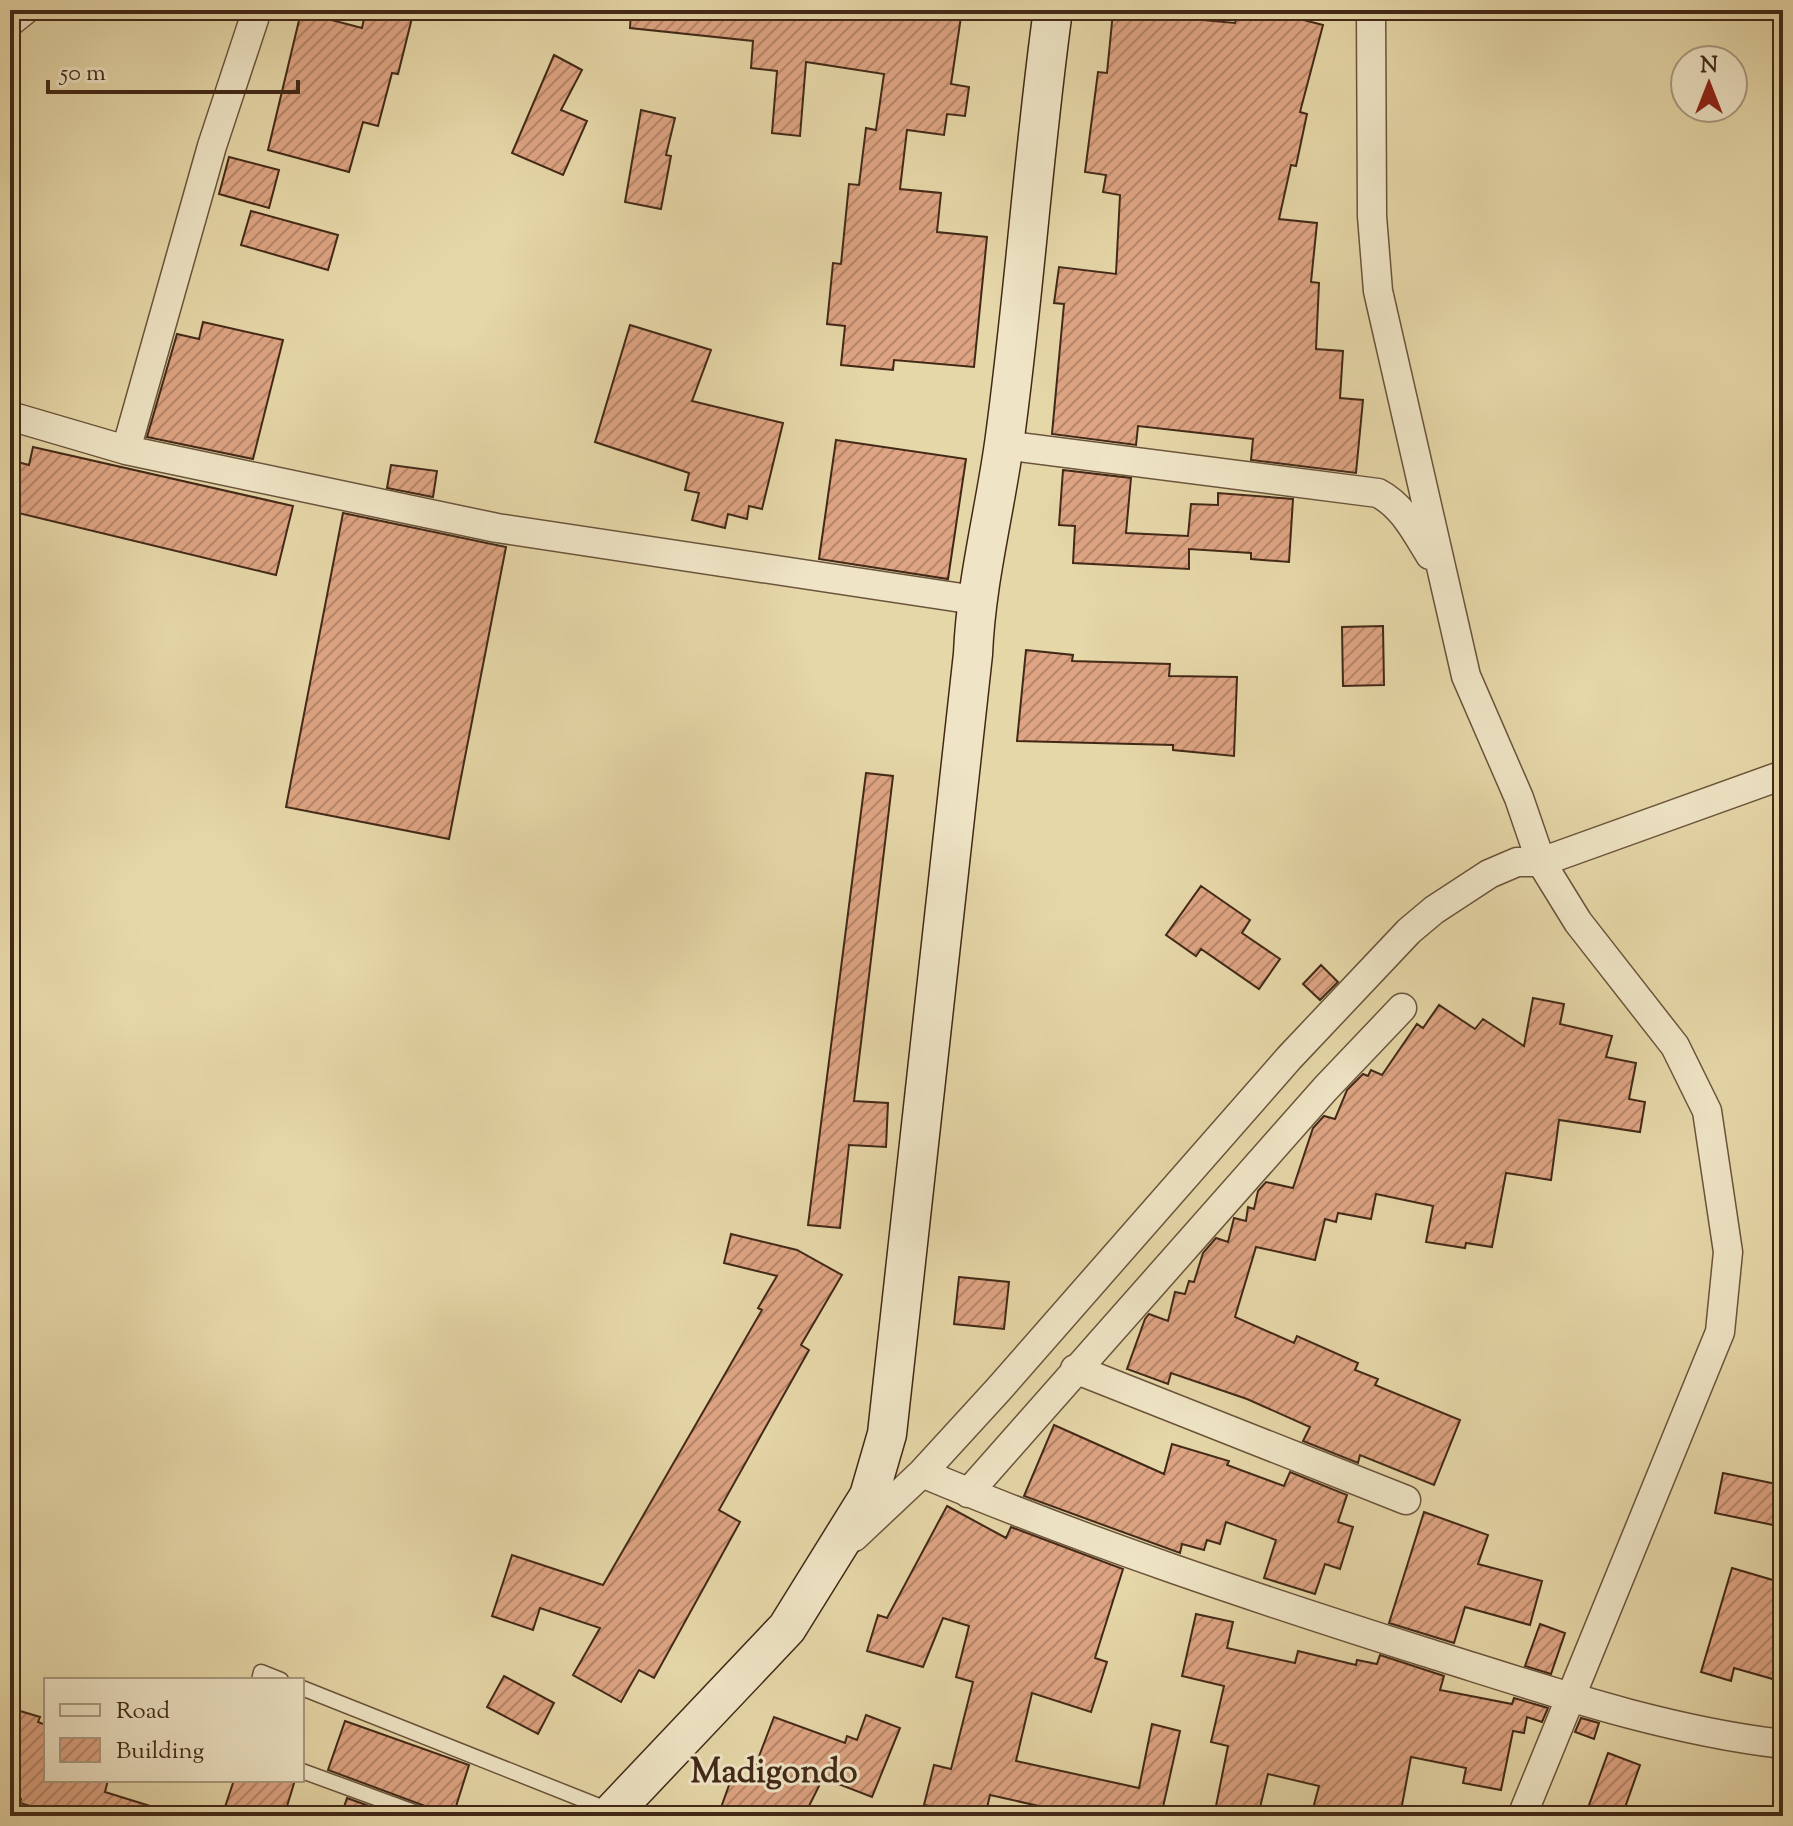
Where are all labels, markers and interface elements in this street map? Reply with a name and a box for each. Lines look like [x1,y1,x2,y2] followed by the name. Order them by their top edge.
[48,44,298,94] scale bar
[1669,44,1749,124] north arrow
[1700,51,1718,83] text: N
[58,57,106,91] text: 50 m
[44,1678,304,1782] legend
[116,1695,170,1729] text: Road
[116,1735,205,1769] text: Building
[690,1749,858,1798] district label: Madigondo

